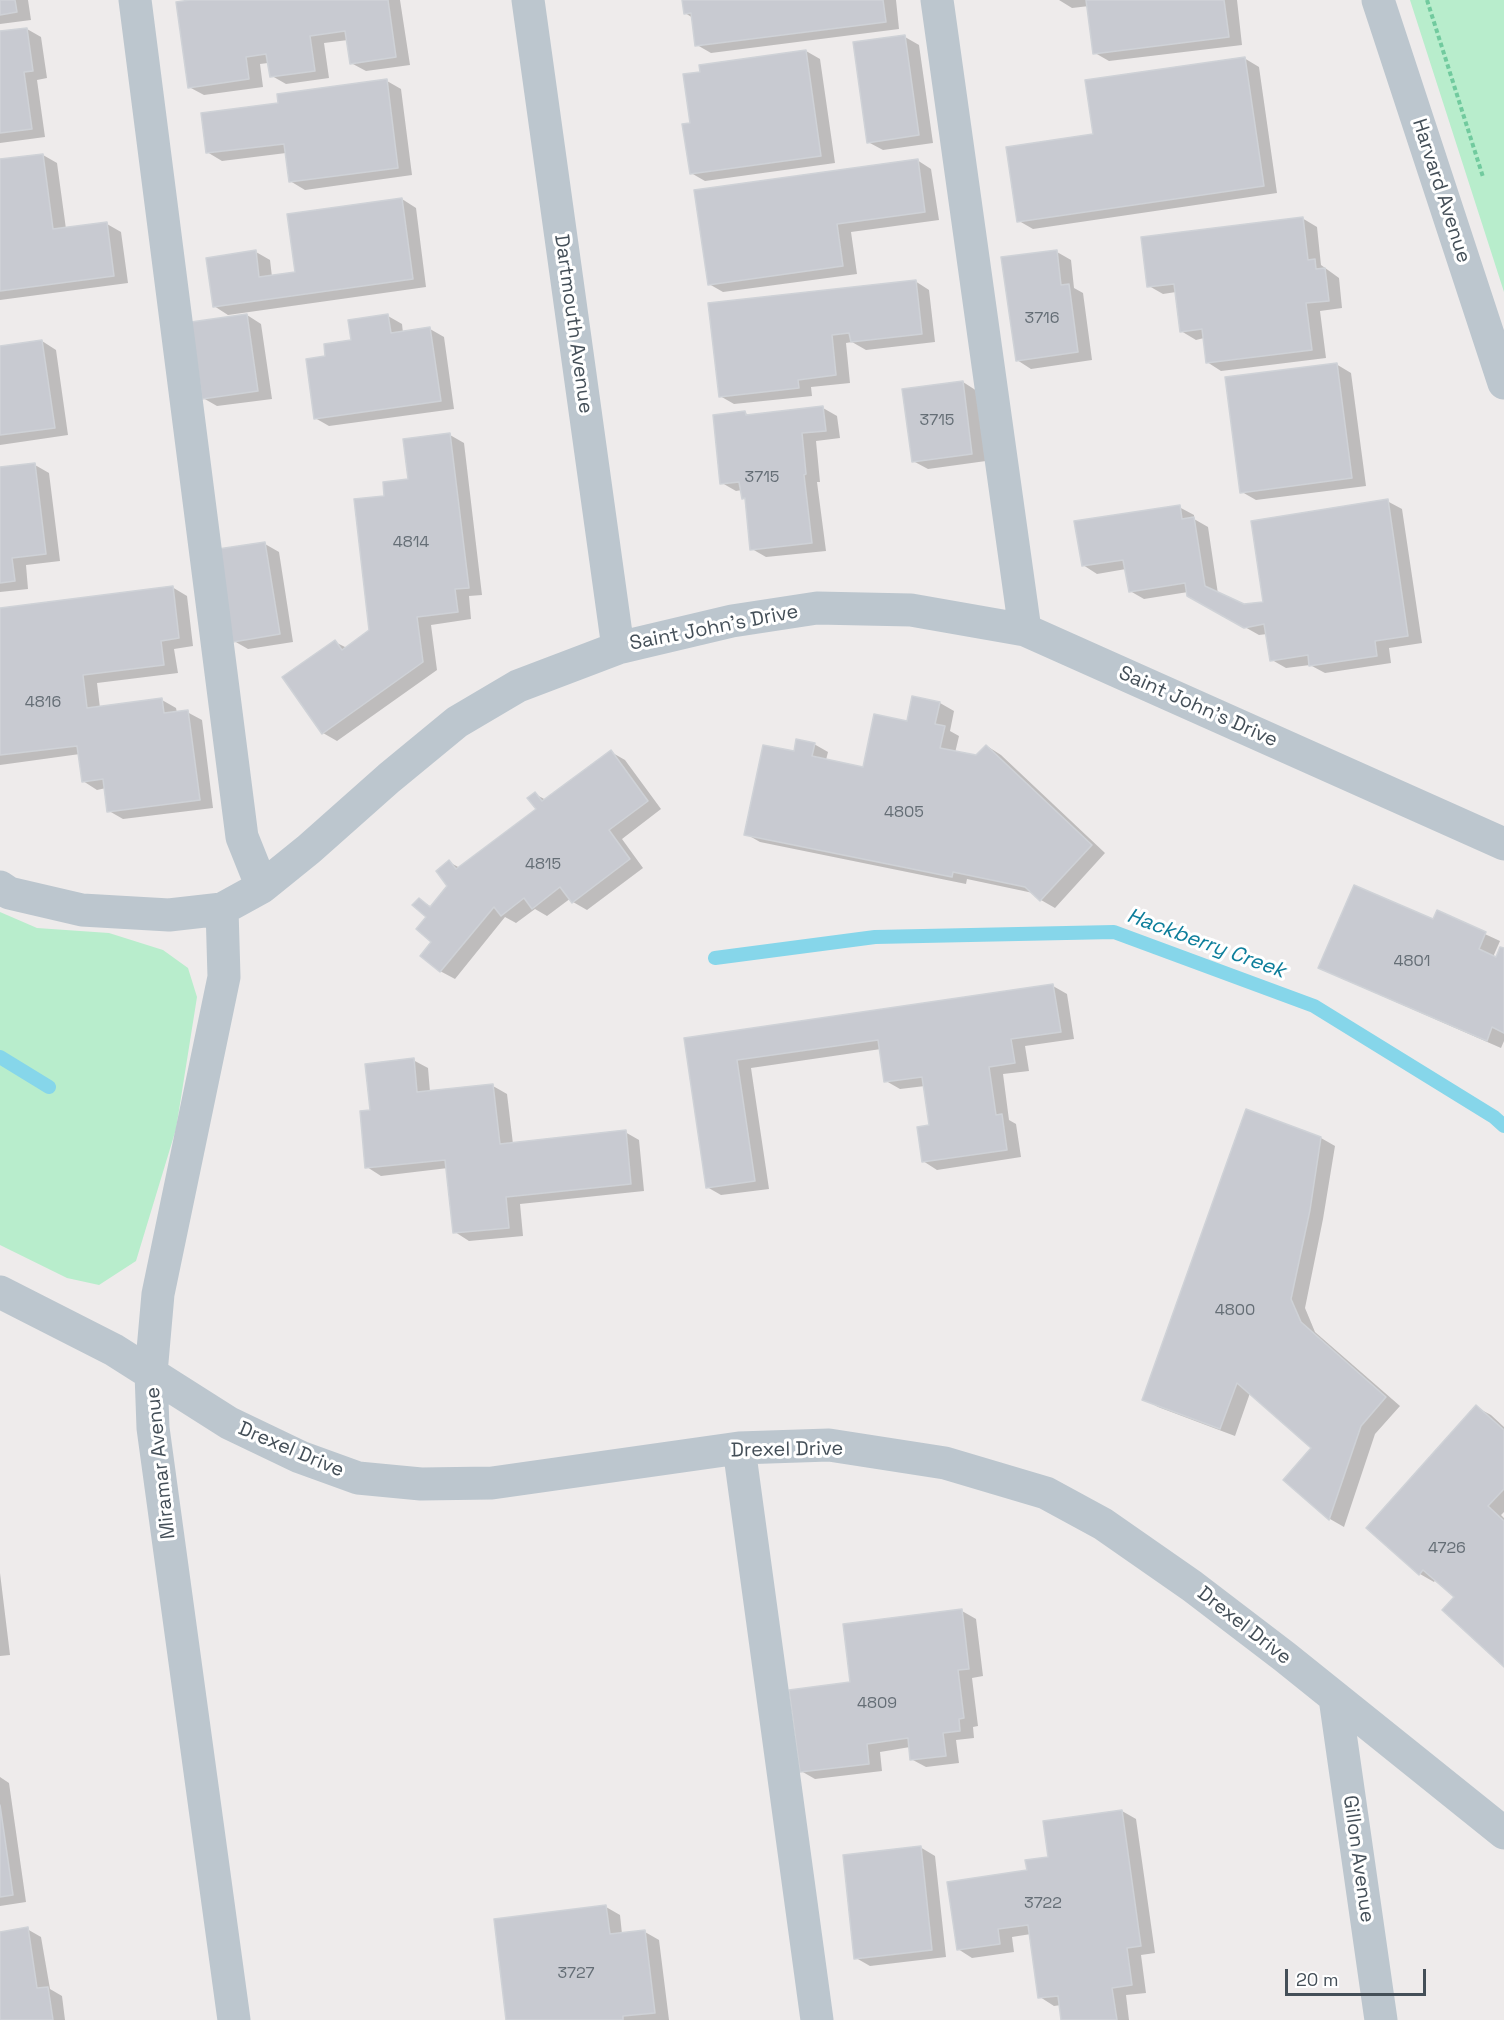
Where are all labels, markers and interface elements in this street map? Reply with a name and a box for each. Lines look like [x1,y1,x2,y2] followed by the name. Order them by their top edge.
[1406,116,1476,266] street label: Harvard Avenue
[549,233,597,415] street label: Dartmouth Avenue
[1024,309,1060,329] house number: 3716
[920,411,954,431] house number: 3715
[745,468,779,488] house number: 3715
[393,533,429,553] house number: 4814
[628,600,800,656] street label: Saint John's Drive
[1115,661,1281,753] street label: Saint John's Drive
[25,693,61,713] house number: 4816
[884,803,924,823] house number: 4805
[525,855,561,875] house number: 4815
[1123,904,1289,984] water label: Hackberry Creek
[1394,952,1430,972] house number: 4801
[1215,1301,1255,1321] house number: 4800
[141,1386,181,1540] street label: Miramar Avenue
[234,1417,348,1483] street label: Drexel Drive
[730,1437,844,1463] street label: Drexel Drive
[1428,1539,1466,1559] house number: 4726
[1192,1582,1296,1670] street label: Drexel Drive
[857,1694,897,1714] house number: 4809
[1337,1794,1379,1924] street label: Gillon Avenue
[1024,1894,1062,1914] house number: 3722
[1288,1957,1429,1995] scale bar
[557,1964,595,1984] house number: 3727
[1296,1968,1339,1991] text: 20 m

